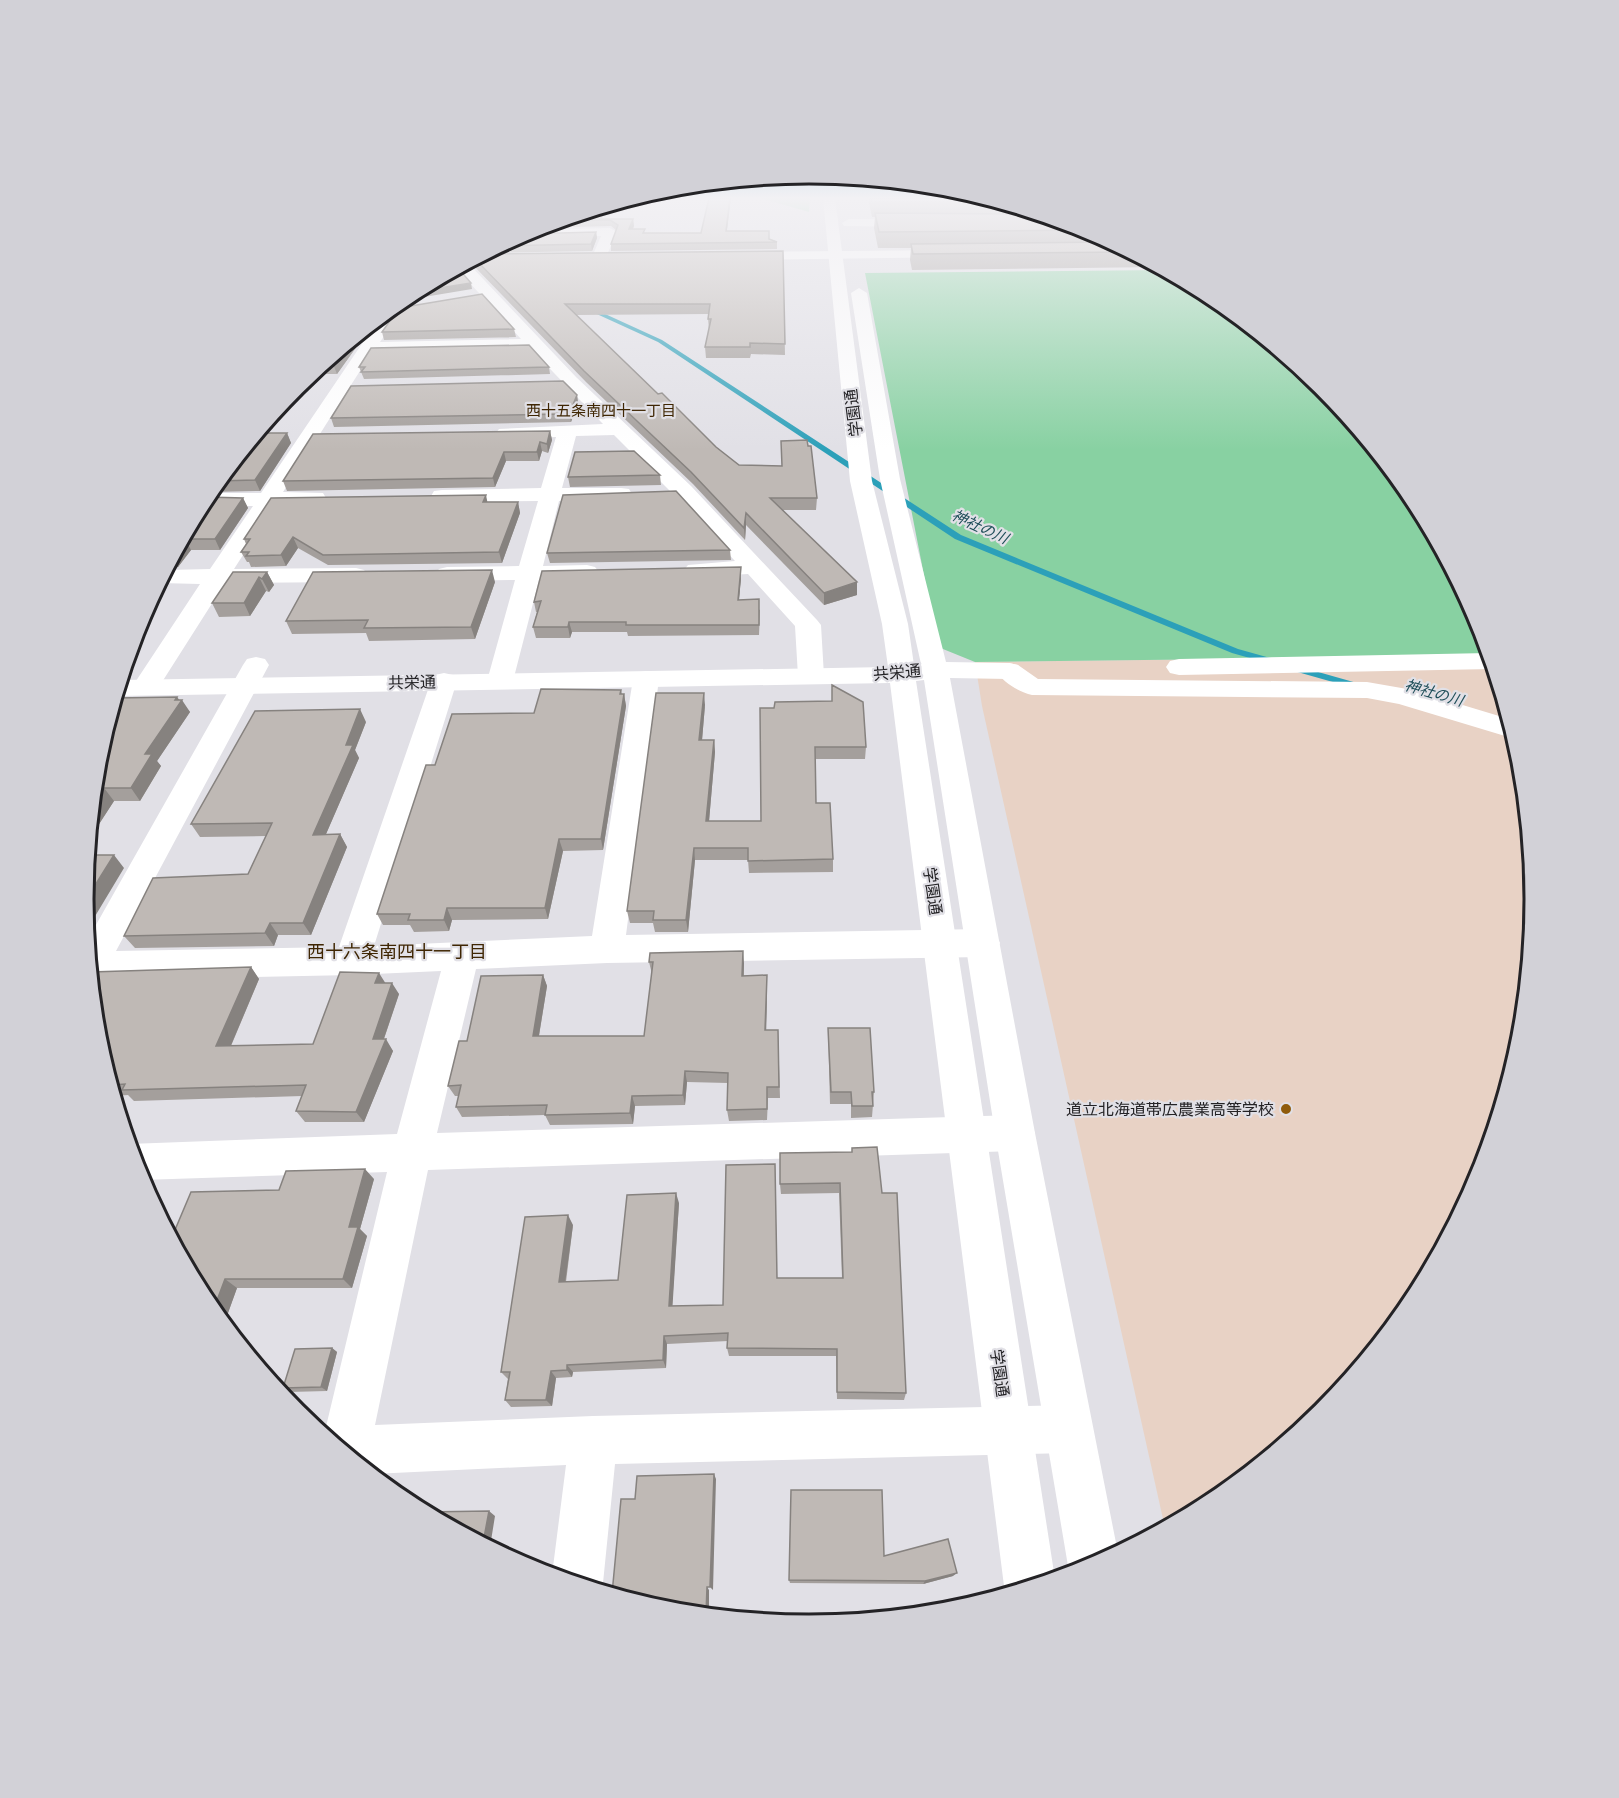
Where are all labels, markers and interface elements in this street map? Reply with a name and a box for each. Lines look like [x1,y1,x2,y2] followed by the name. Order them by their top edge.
[840,388,866,438] street label: 学園通
[526,401,676,420] district label: 西十五条南四十一丁目
[949,505,1013,549] water label: 神社の川
[872,660,922,684] street label: 共栄通
[388,672,436,692] street label: 共栄通
[1403,675,1468,710] water label: 神社の川
[920,866,946,916] street label: 学園通
[307,940,487,963] district label: 西十六条南四十一丁目
[1066,1099,1274,1119] place label: 道立北海道帯広農業高等学校
[1279,1102,1293,1116] marker: 道立北海道帯広農業高等学校
[987,1348,1013,1398] street label: 学園通

